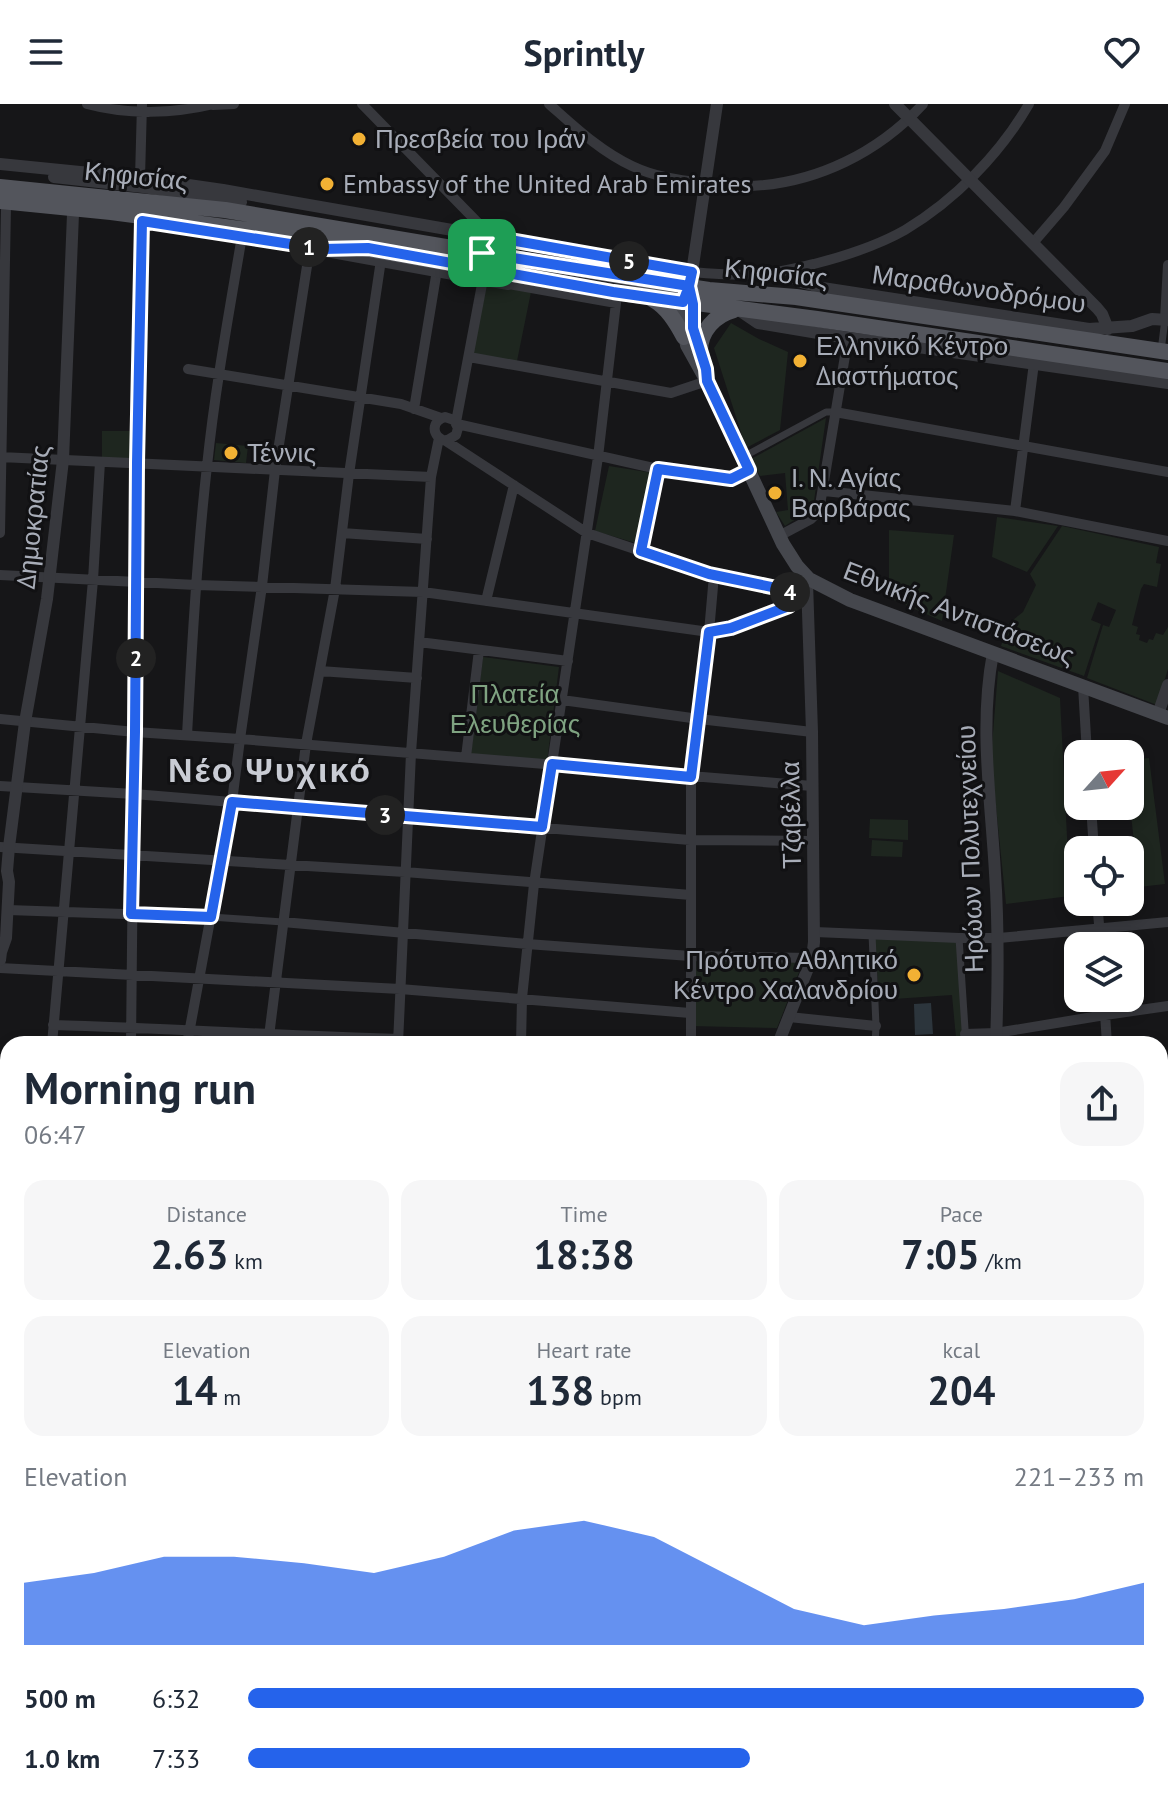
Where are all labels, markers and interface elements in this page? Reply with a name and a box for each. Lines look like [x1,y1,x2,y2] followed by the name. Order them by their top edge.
[524,29,644,76] text: Sprintly
[24,30,68,74] icon: menu
[1100,30,1144,74] icon: heart
[375,122,586,155] place label: Πρεσβεία του Ιράν
[350,130,368,148] marker: Πρεσβεία του Ιράν
[83,154,189,197] street label: Κηφισίας
[343,167,751,200] place label: Embassy of the United Arab Emirates
[318,175,336,193] marker: Embassy of the United Arab Emirates
[448,219,516,287] pin
[289,227,329,267] pin: 1
[460,231,504,275] icon: arrive
[303,233,315,261] text: 1
[609,241,649,281] pin: 5
[623,247,635,275] text: 5
[723,251,829,294] street label: Κηφισίας
[870,257,1088,320] street label: Μαραθωνοδρόμου
[816,329,1008,392] place label: Ελληνικό Κέντρο Διαστήματος
[791,352,809,370] marker: Ελληνικό Κέντρο Διαστήματος
[247,436,316,469] place label: Τέννις
[9,443,56,591] street label: Δημοκρατίας
[222,444,240,462] marker: Τέννις
[791,461,911,524] place label: Ι. Ν. Αγίας Βαρβάρας
[766,484,784,502] marker: Ι. Ν. Αγίας Βαρβάρας
[839,553,1079,672] street label: Εθνικής Αντιστάσεως
[770,572,810,612] pin: 4
[784,578,796,606] text: 4
[116,638,156,678] pin: 2
[130,644,142,672] text: 2
[450,677,580,740] park label: Πλατεία Ελευθερίας
[949,725,990,974] street label: Ηρώων Πολυτεχνείου
[1064,740,1144,820] north arrow
[1064,740,1144,1012] map controls
[168,747,372,791] district label: Νέο Ψυχικό
[773,761,808,869] street label: Τζαβέλλα
[365,795,405,835] pin: 3
[379,801,391,829] text: 3
[1064,836,1144,916] button: locate
[1064,932,1144,1012] button: layers
[673,943,898,1006] place label: Πρότυπο Αθλητικό Κέντρο Χαλανδρίου
[905,966,923,984] marker: Πρότυπο Αθλητικό Κέντρο Χαλανδρίου
[24,1059,256,1116] text: Morning run
[1060,1062,1144,1146] button: share
[24,1118,86,1151] text: 06:47
[166,1200,247,1228] text: Distance
[560,1200,608,1228] text: Time
[940,1200,983,1228] text: Pace
[151,1228,228,1280] text: 2.63
[533,1228,635,1280] text: 18:38
[901,1228,980,1280] text: 7:05
[228,1247,263,1275] text: km
[980,1247,1022,1275] text: /km
[163,1336,250,1364] text: Elevation
[536,1336,632,1364] text: Heart rate
[943,1336,980,1364] text: kcal
[172,1364,217,1416] text: 14
[526,1364,594,1416] text: 138
[927,1364,995,1416] text: 204
[217,1383,241,1411] text: m
[594,1383,642,1411] text: bpm
[24,1460,128,1493] text: Elevation
[1014,1460,1144,1493] text: 221–233 m
[24,1682,96,1715] text: 500 m
[152,1682,200,1715] text: 6:32
[24,1742,100,1775] text: 1.0 km
[152,1742,200,1775] text: 7:33

